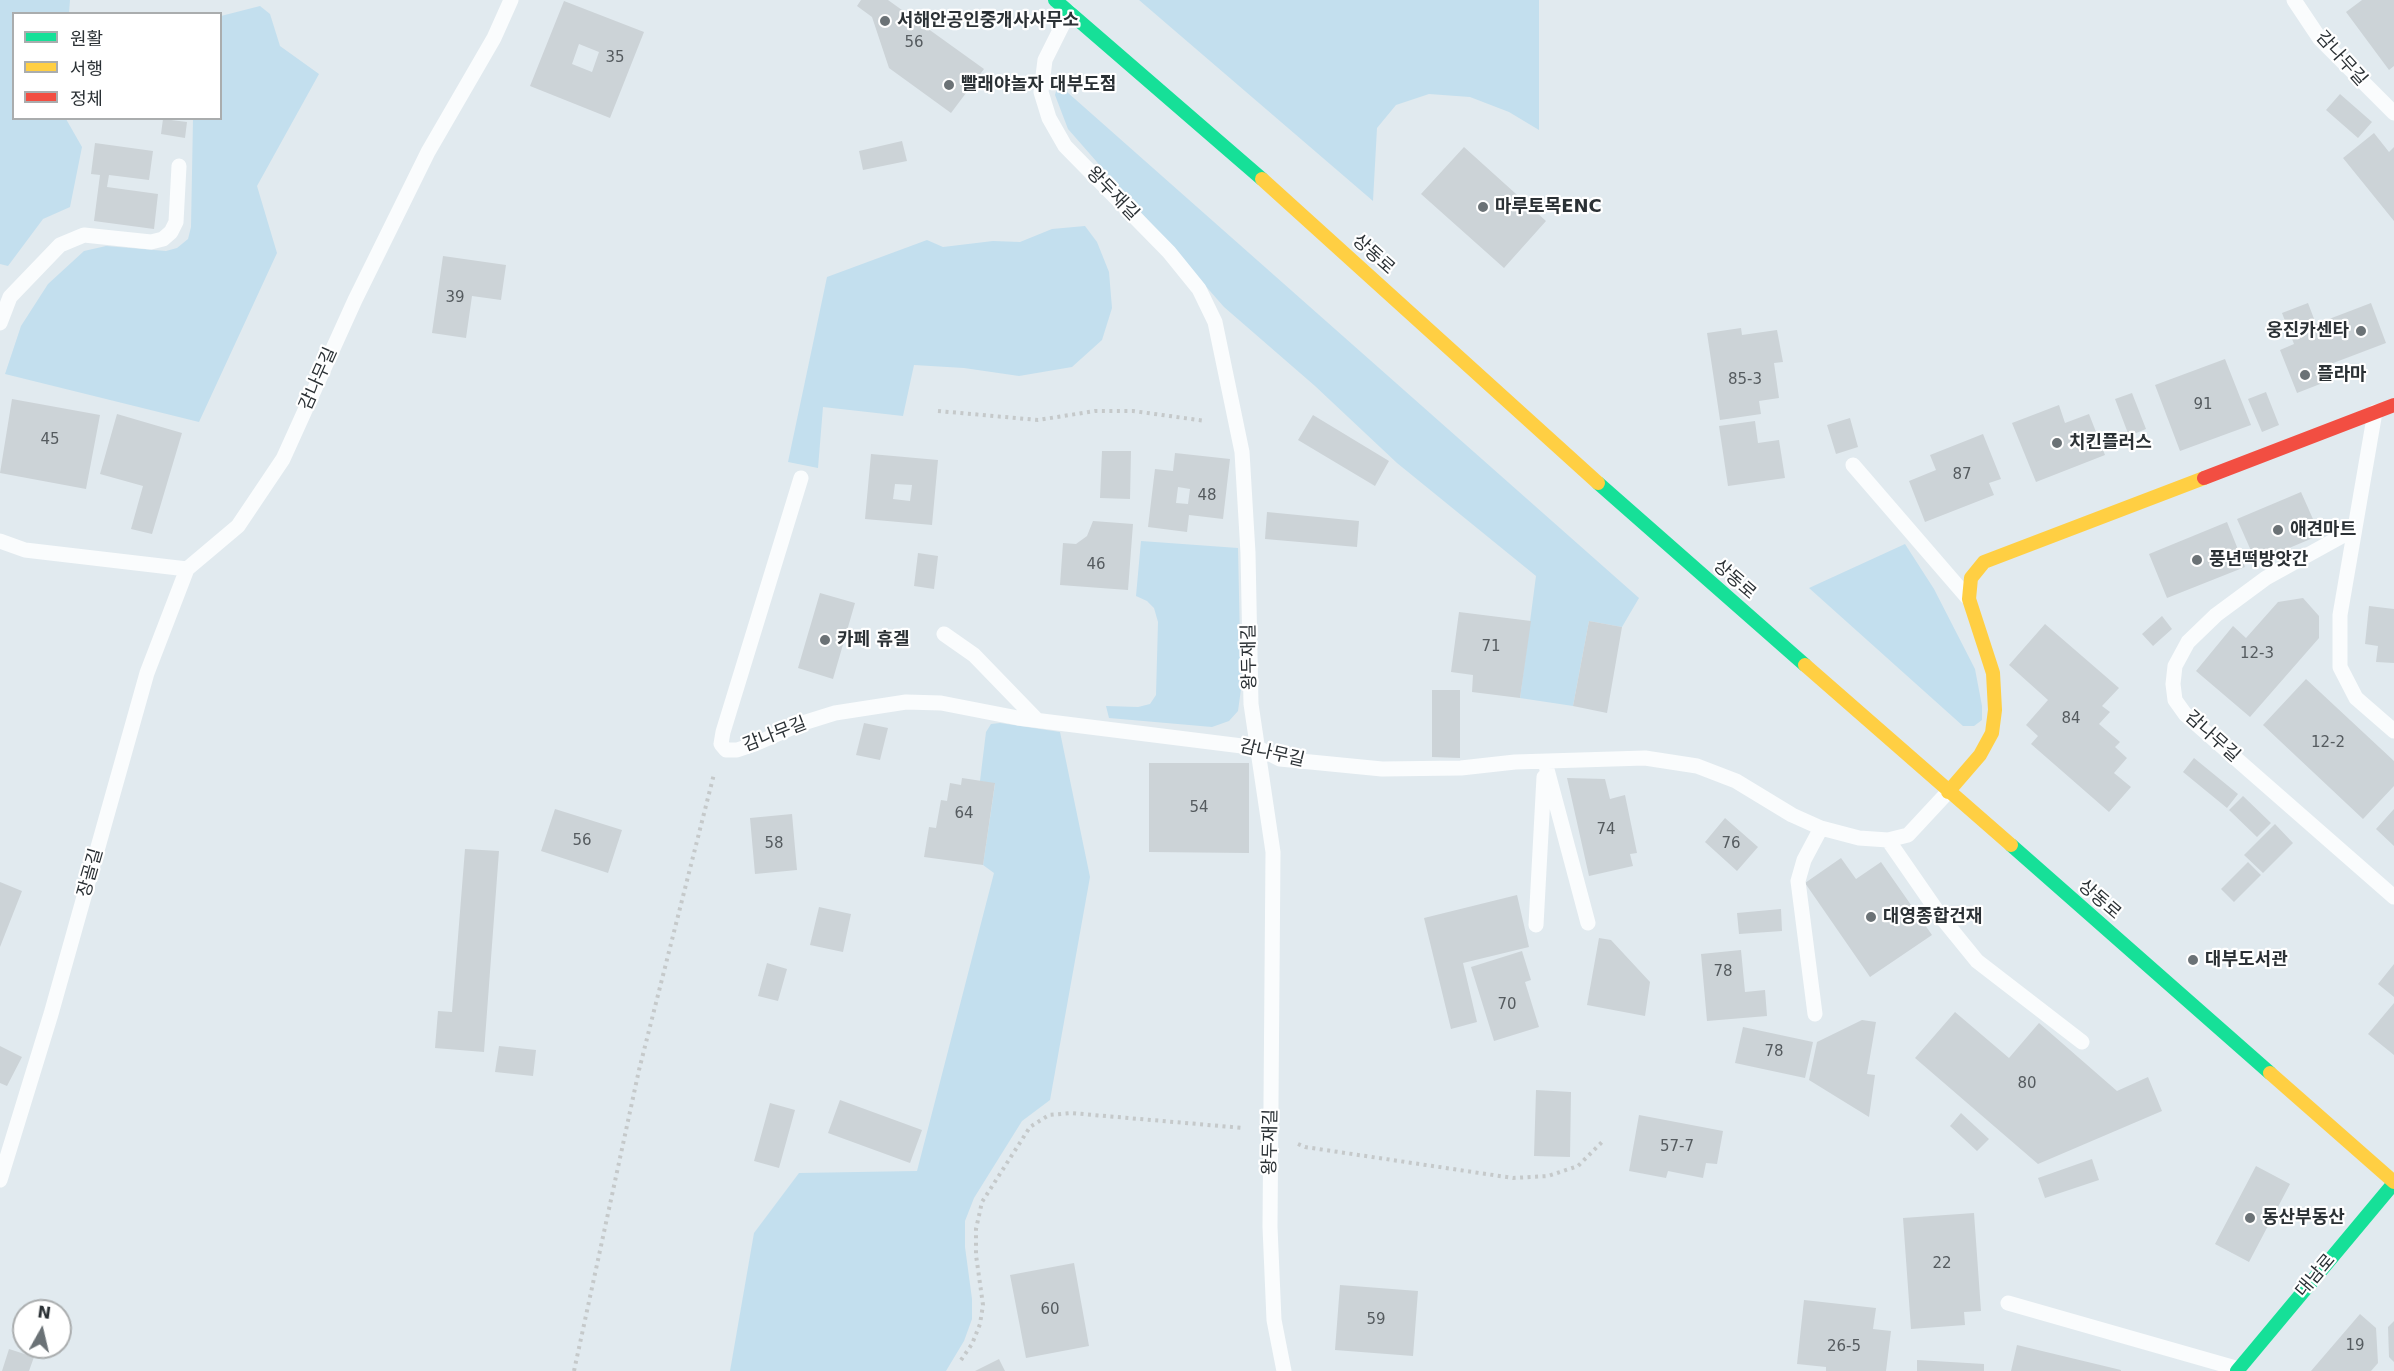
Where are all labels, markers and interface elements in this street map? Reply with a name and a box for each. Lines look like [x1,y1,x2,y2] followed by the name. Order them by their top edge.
[897,10,1079,32] place label: 서해안공인중개사사무소
[12,12,222,120] legend
[878,14,892,28] marker: 서해안공인중개사사무소
[2311,27,2371,91] street label: 감나무길
[70,28,103,49] text: 원활
[904,34,924,52] house number: 56
[605,49,625,67] house number: 35
[70,58,103,79] text: 서행
[961,74,1116,96] place label: 빨래야놀자 대부도점
[942,78,956,92] marker: 빨래야놀자 대부도점
[70,88,103,109] text: 정체
[1081,163,1143,225] street label: 왕두재길
[1495,196,1602,218] place label: 마루토목ENC
[1476,200,1490,214] marker: 마루토목ENC
[1347,230,1399,280] street label: 상동로
[445,289,465,307] house number: 39
[2266,320,2349,342] place label: 웅진카센타
[2354,324,2368,338] marker: 웅진카센타
[296,344,342,414] street label: 감나무길
[2317,364,2367,386] place label: 플라마
[2298,368,2312,382] marker: 플라마
[1728,371,1762,389] house number: 85-3
[2193,396,2213,414] house number: 91
[40,431,60,449] house number: 45
[2069,432,2152,454] place label: 치킨플러스
[2050,436,2064,450] marker: 치킨플러스
[1952,466,1972,484] house number: 87
[1197,487,1217,505] house number: 48
[2290,519,2356,541] place label: 애견마트
[2271,523,2285,537] marker: 애견마트
[2209,549,2308,571] place label: 풍년떡방앗간
[2190,553,2204,567] marker: 풍년떡방앗간
[1086,556,1106,574] house number: 46
[1708,556,1760,604] street label: 상동로
[1239,624,1261,690] street label: 왕두재길
[837,629,910,651] place label: 카페 휴겔
[818,633,832,647] marker: 카페 휴겔
[1481,638,1501,656] house number: 71
[2240,645,2274,663] house number: 12-3
[2180,707,2244,767] street label: 감나무길
[2061,710,2081,728] house number: 84
[740,713,810,757] street label: 감나무길
[2311,734,2345,752] house number: 12-2
[1237,736,1307,772] street label: 감나무길
[1189,799,1209,817] house number: 54
[954,805,974,823] house number: 64
[1596,821,1616,839] house number: 74
[572,832,592,850] house number: 56
[764,835,784,853] house number: 58
[1721,835,1741,853] house number: 76
[74,846,108,900] street label: 장골길
[2073,876,2125,924] street label: 상동로
[1883,906,1982,928] place label: 대영종합건재
[1864,910,1878,924] marker: 대영종합건재
[2205,949,2288,971] place label: 대부도서관
[2186,953,2200,967] marker: 대부도서관
[1713,963,1733,981] house number: 78
[1497,996,1517,1014] house number: 70
[1764,1043,1784,1061] house number: 78
[2017,1075,2037,1093] house number: 80
[1260,1109,1282,1175] street label: 왕두재길
[1660,1138,1694,1156] house number: 57-7
[2262,1207,2345,1229] place label: 동산부동산
[2243,1211,2257,1225] marker: 동산부동산
[2292,1250,2340,1302] street label: 대남로
[1932,1255,1952,1273] house number: 22
[12,1299,72,1359] north arrow
[1040,1301,1060,1319] house number: 60
[36,1302,52,1323] text: N
[1366,1311,1386,1329] house number: 59
[2345,1337,2365,1355] house number: 19
[1827,1338,1861,1356] house number: 26-5

